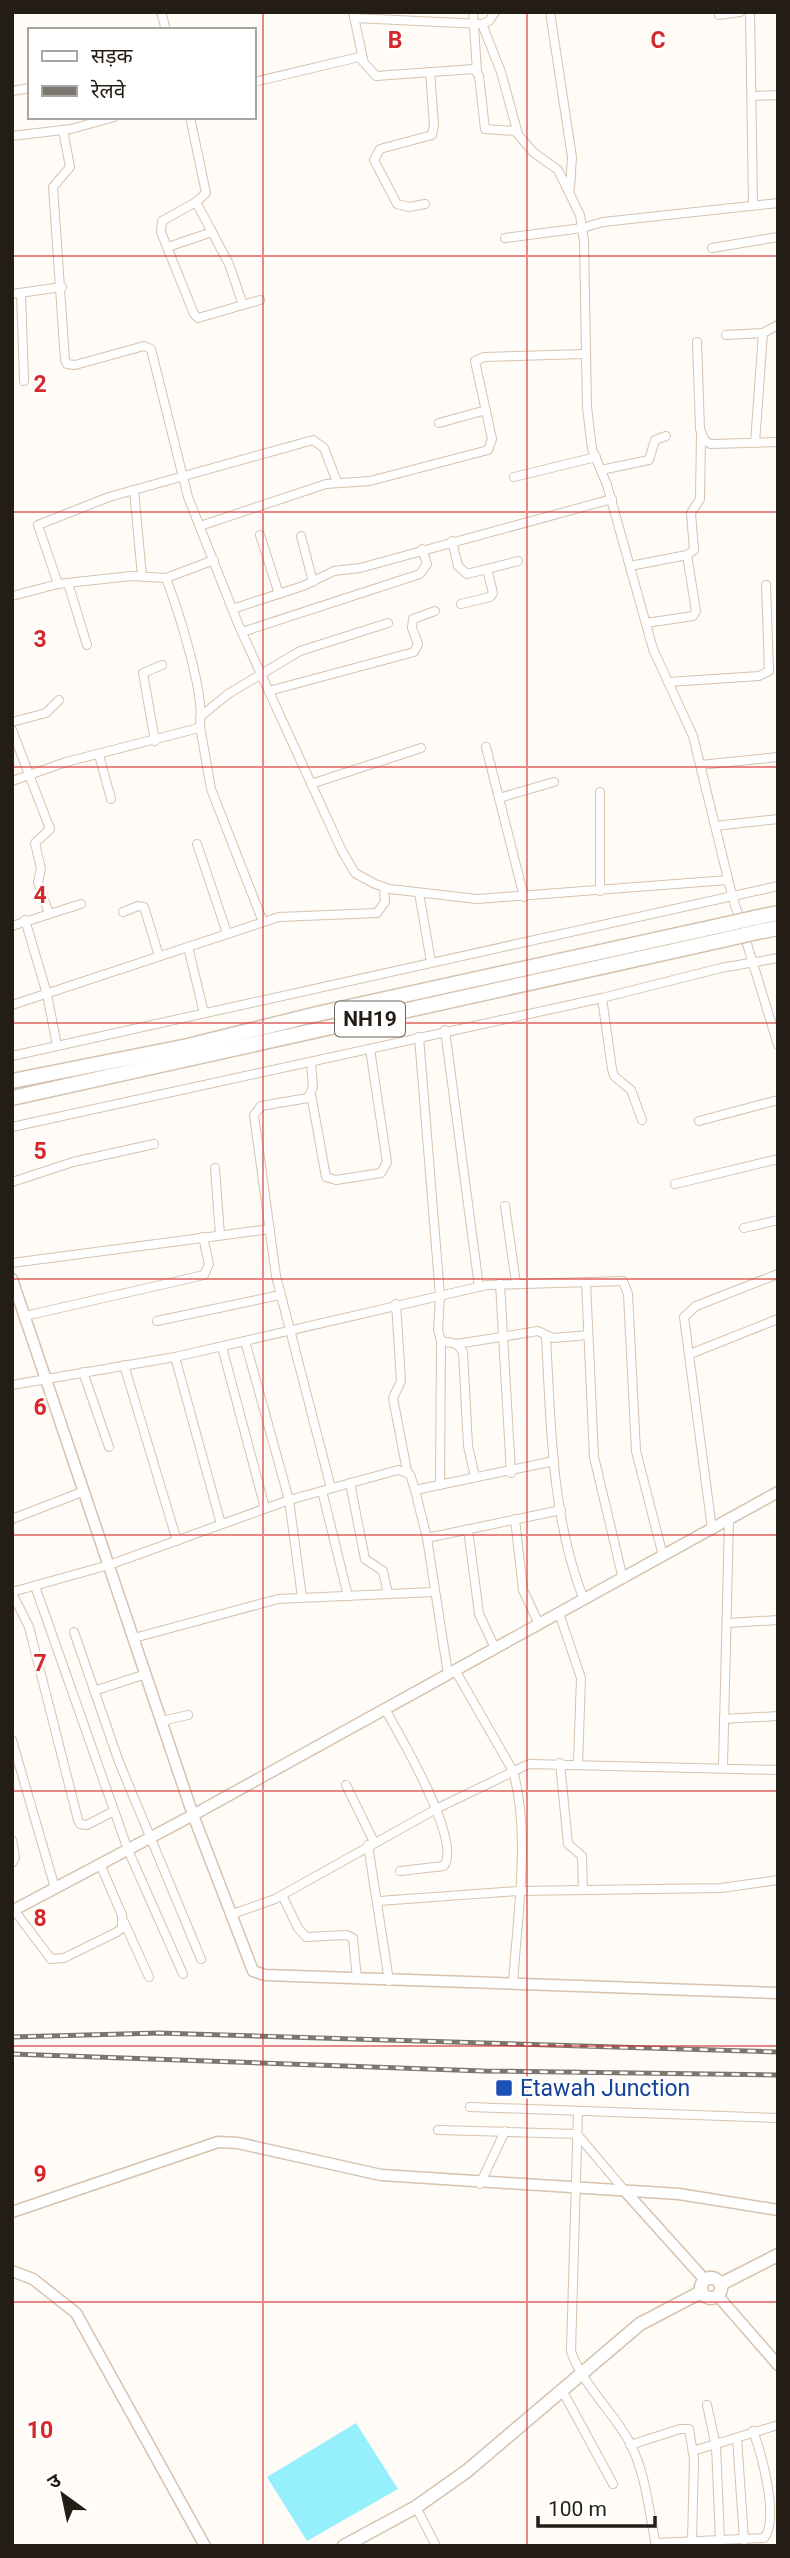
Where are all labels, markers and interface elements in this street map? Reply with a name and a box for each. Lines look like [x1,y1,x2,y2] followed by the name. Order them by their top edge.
[388,27,402,54] text: B
[650,27,666,54] text: C
[28,28,256,119] legend
[91,44,133,68] text: सड़क
[90,79,126,103] text: रेलवे
[33,371,47,398] text: 2
[33,626,47,653] text: 3
[33,882,47,909] text: 4
[335,1002,405,1036] road number: NH19
[33,1138,47,1165] text: 5
[33,1394,47,1421] text: 6
[33,1650,47,1677] text: 7
[33,1905,47,1932] text: 8
[520,2075,690,2102] place label: Etawah Junction
[494,2078,514,2098] marker: Etawah Junction
[33,2161,47,2188] text: 9
[27,2417,53,2444] text: 10
[28,2460,98,2530] north arrow
[43,2468,66,2494] text: उ
[538,2484,655,2528] scale bar
[548,2497,607,2521] text: 100 m

